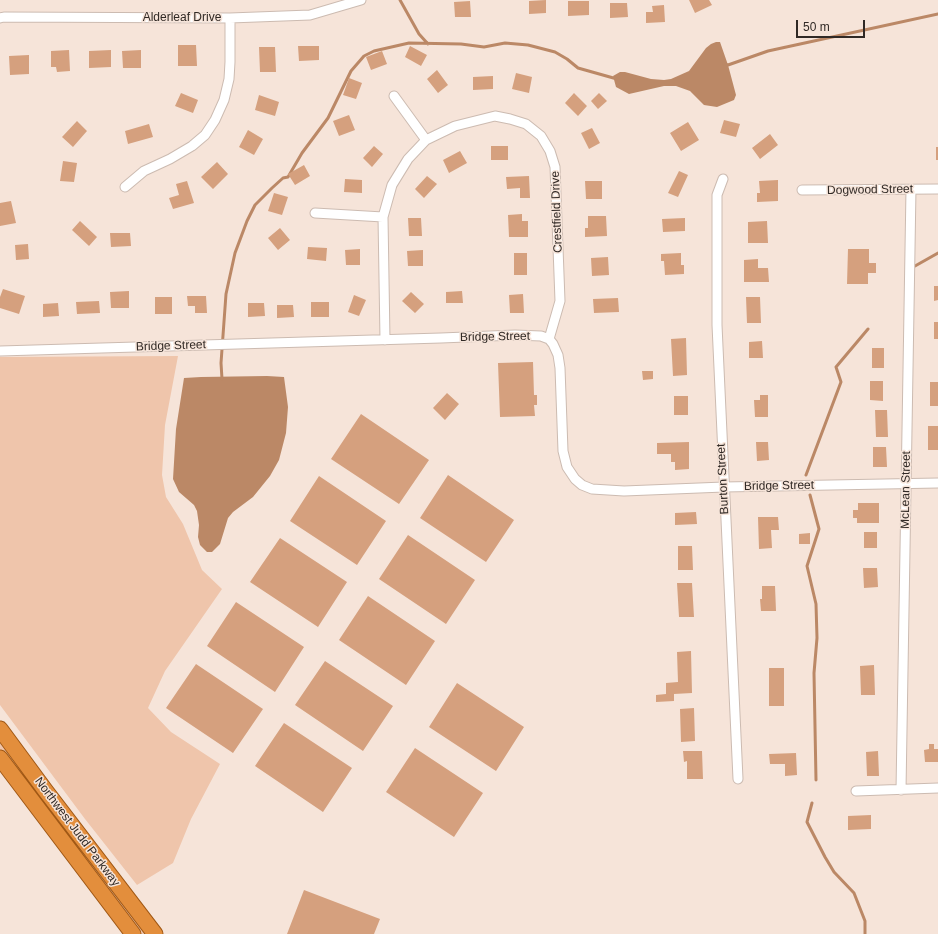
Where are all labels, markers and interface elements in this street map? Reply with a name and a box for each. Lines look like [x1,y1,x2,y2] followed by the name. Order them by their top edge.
[143,11,221,25] street label: Alderleaf Drive
[798,12,867,38] scale bar
[803,20,830,34] text: 50 m
[548,171,566,253] street label: Crestfield Drive
[827,182,913,198] street label: Dogwood Street
[460,329,530,345] street label: Bridge Street
[136,338,206,354] street label: Bridge Street
[714,443,732,515] street label: Burton Street
[898,451,914,529] street label: McLean Street
[744,478,814,494] street label: Bridge Street
[31,775,123,889] street label: Northwest Judd Parkway

